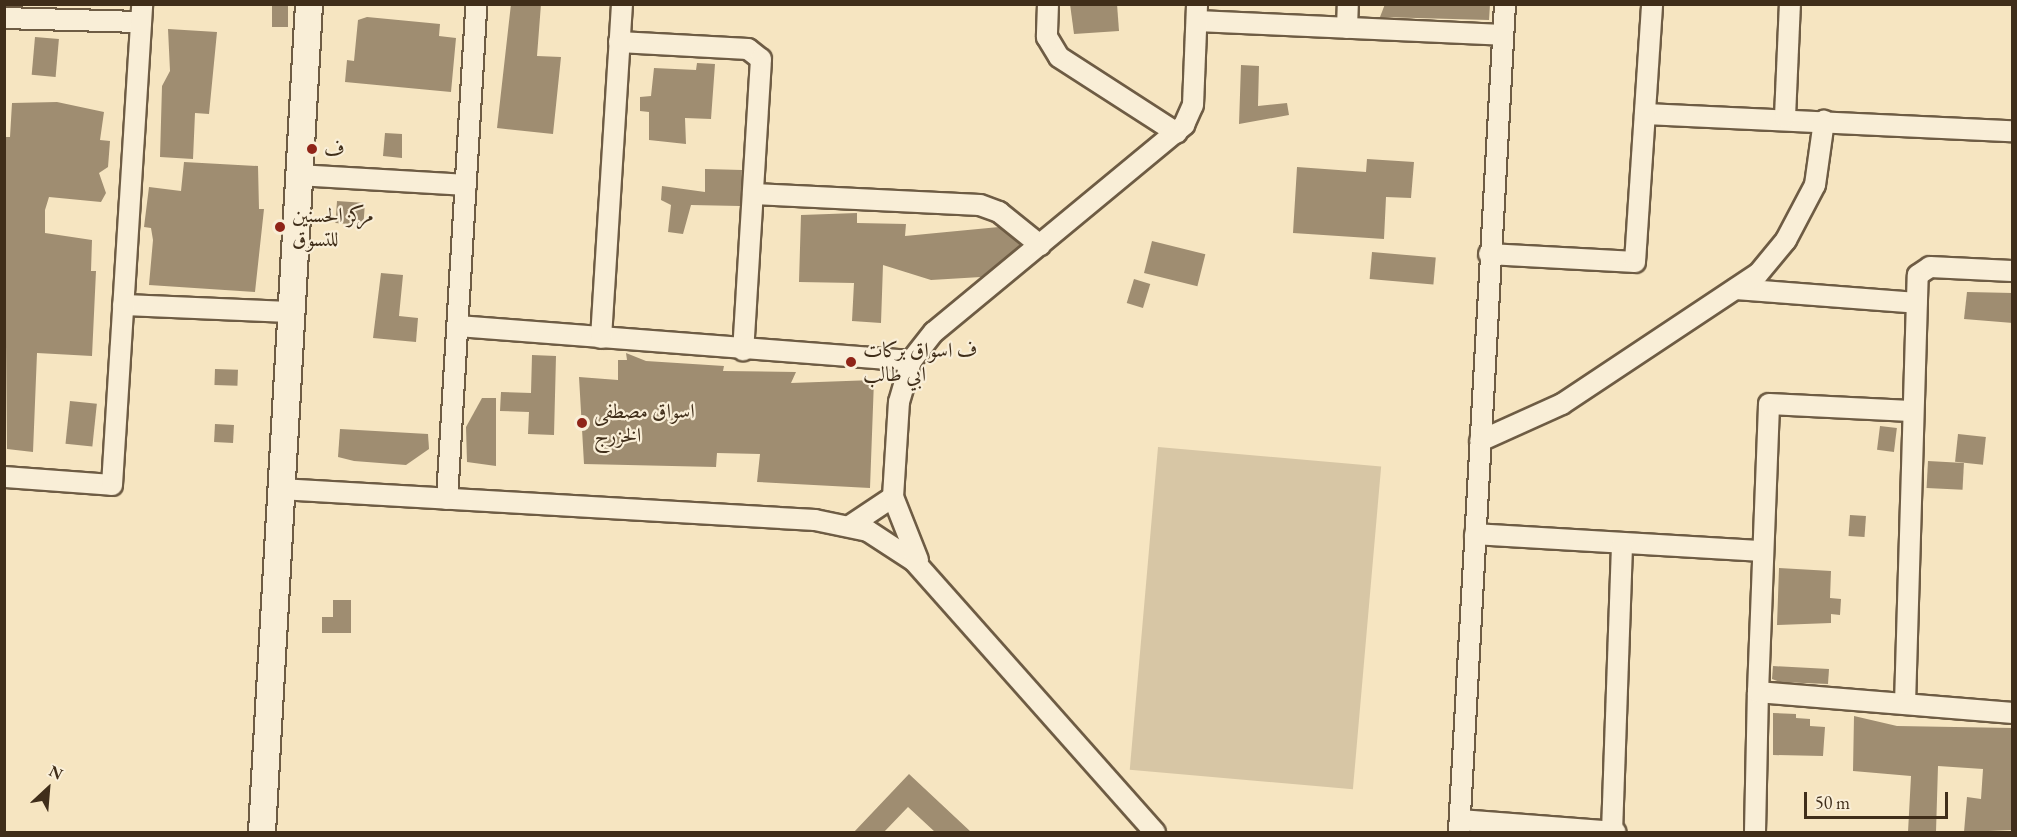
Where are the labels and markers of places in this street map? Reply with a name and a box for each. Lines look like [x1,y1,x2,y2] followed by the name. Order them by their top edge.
[324,136,345,162] place label: ف
[305,142,319,156] marker: ف
[292,202,374,252] place label: مركز الحسنين للتسوق
[273,220,287,234] marker: مركز الحسنين للتسوق
[863,337,977,387] place label: ف اسواق بركات ابي طالب
[844,355,858,369] marker: ف اسواق بركات ابي طالب
[594,398,695,448] place label: اسواق مصطفى الخزرج
[575,416,589,430] marker: اسواق مصطفى الخزرج

